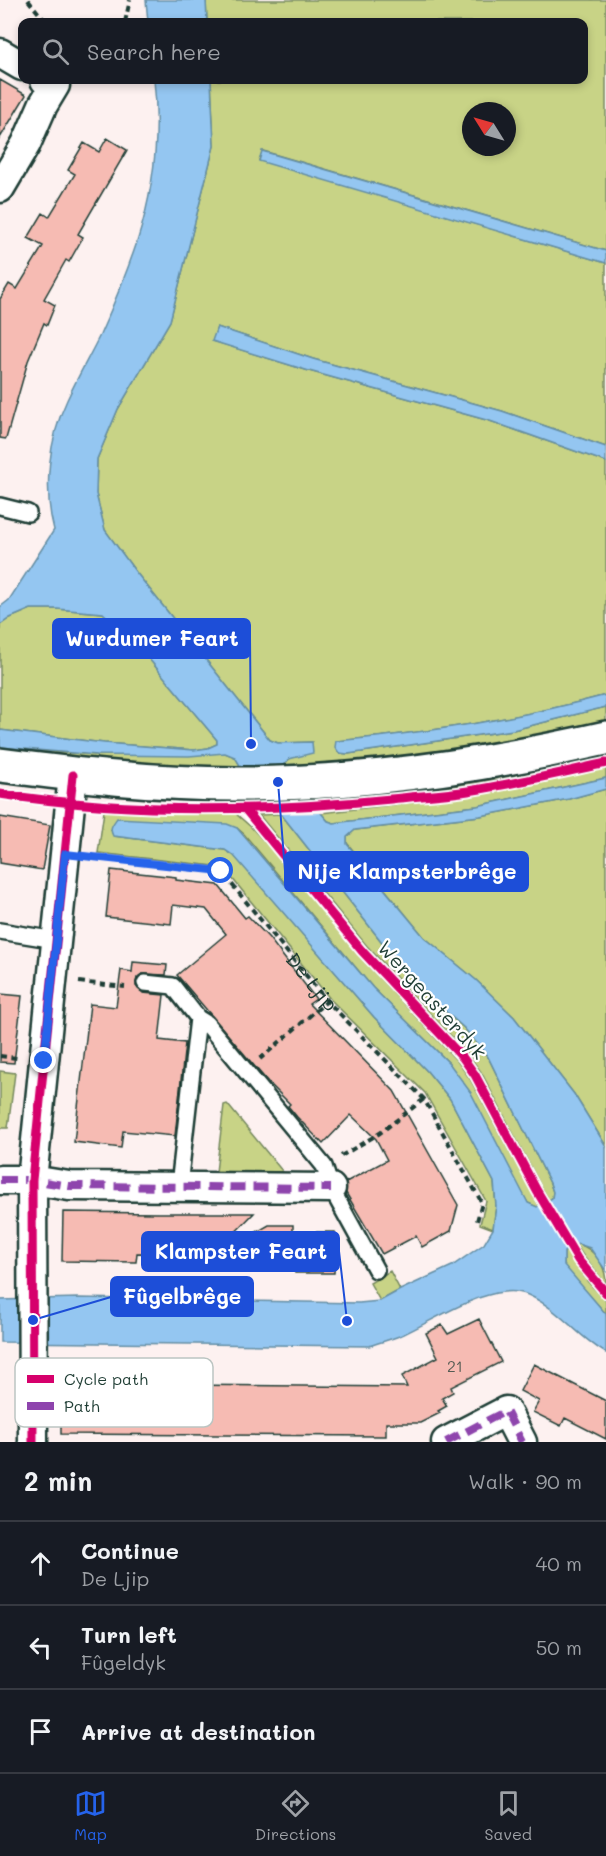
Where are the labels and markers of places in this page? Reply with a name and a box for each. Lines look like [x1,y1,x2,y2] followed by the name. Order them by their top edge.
[53,619,250,658] callout: Wurdumer Feart
[285,852,528,891] callout: Nije Klampsterbrêge
[142,1232,339,1271] callout: Klampster Feart
[111,1277,253,1316] callout: Fûgelbrêge

